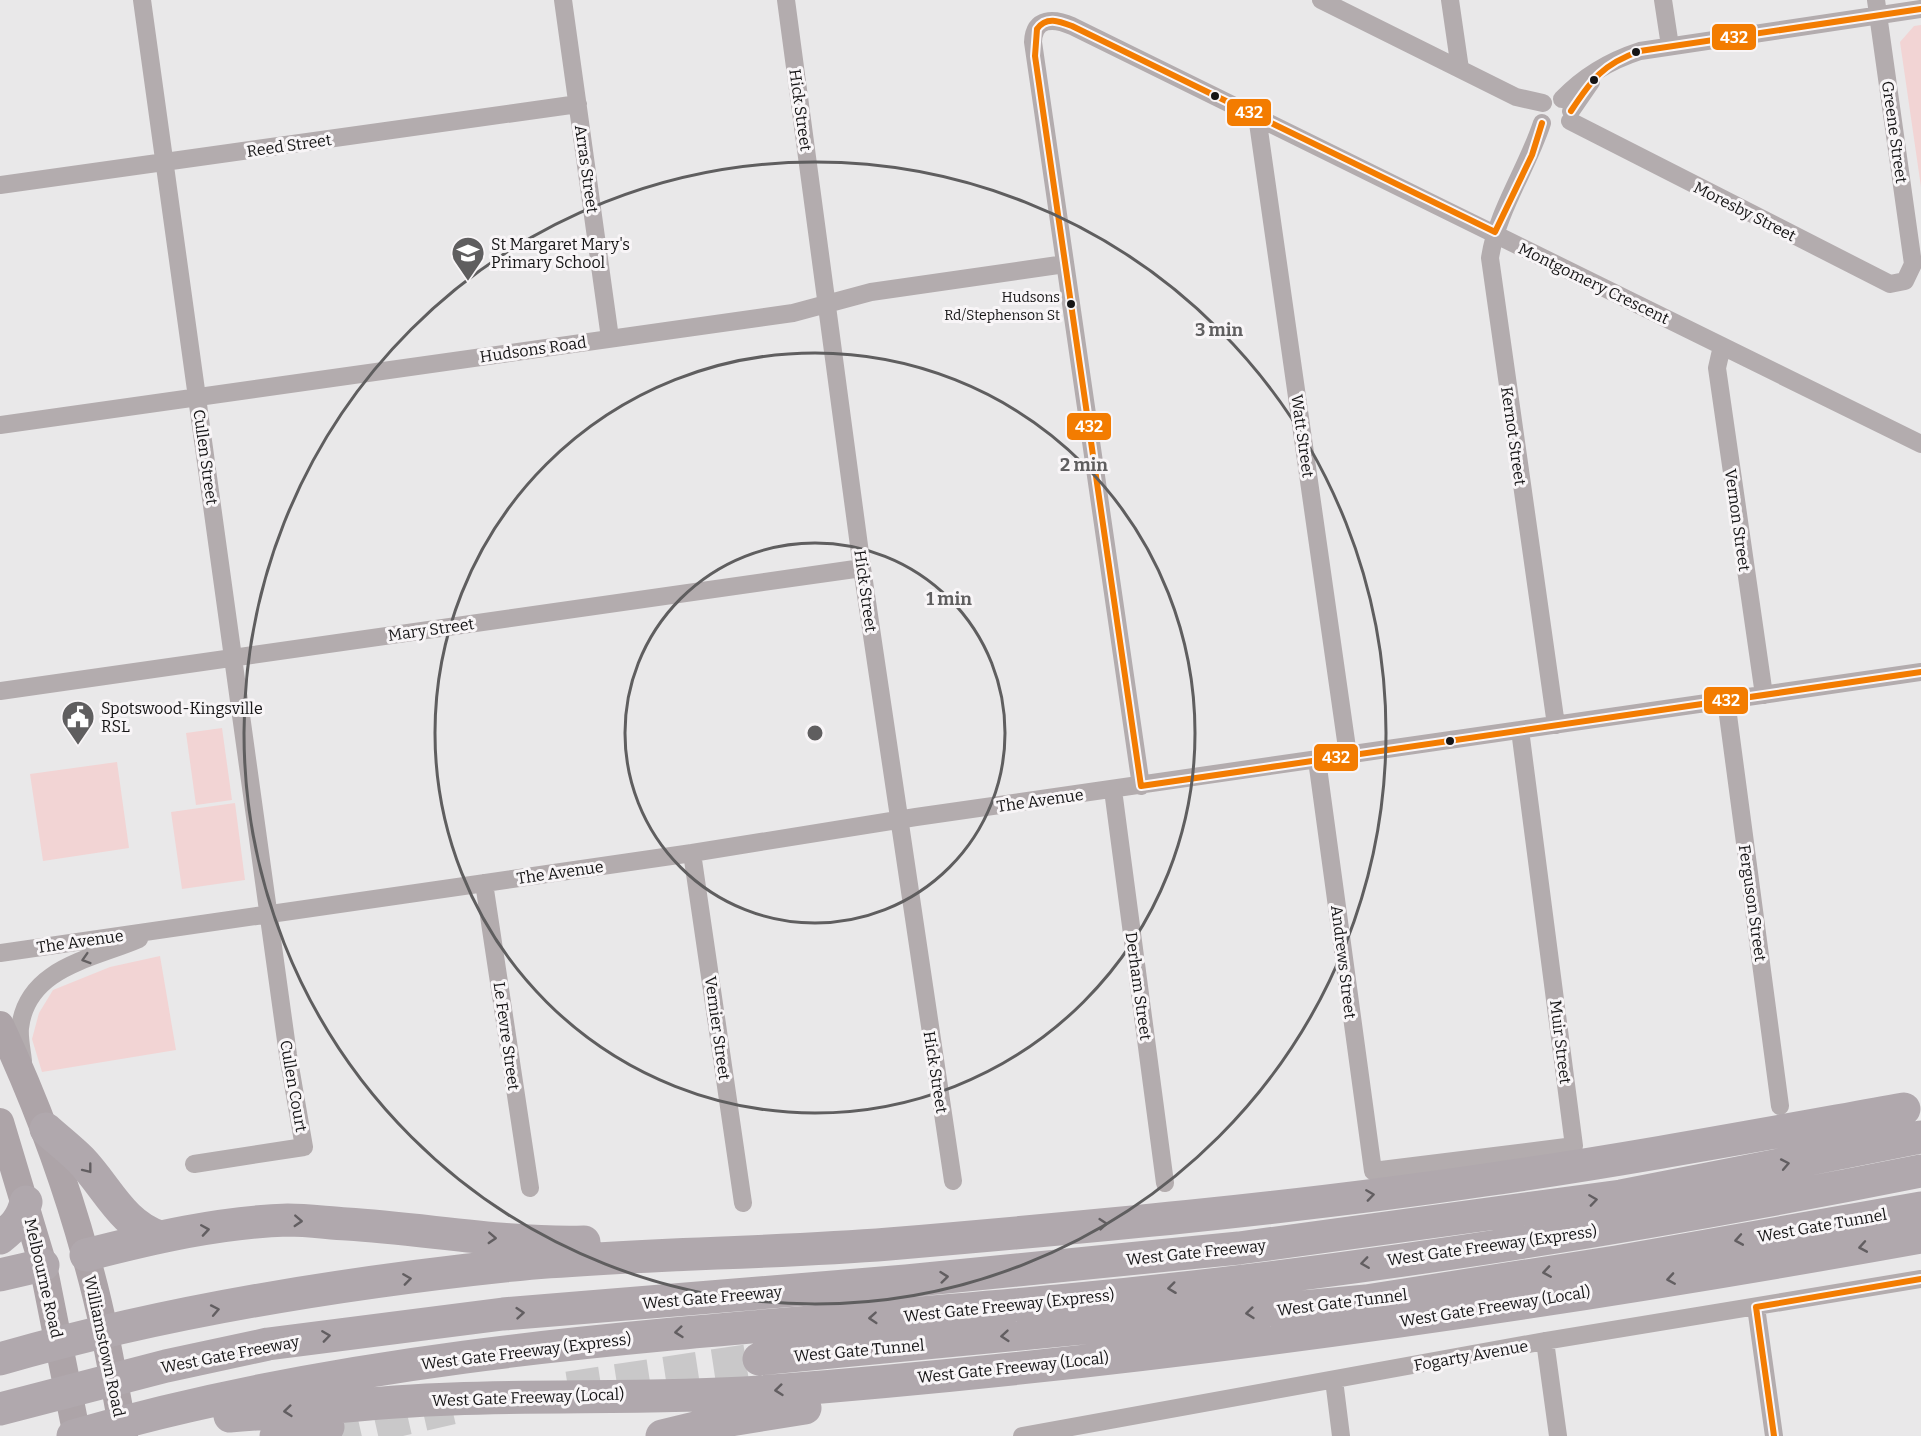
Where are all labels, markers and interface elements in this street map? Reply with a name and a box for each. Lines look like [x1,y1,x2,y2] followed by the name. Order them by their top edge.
[1711,23,1757,51] line badge: 432
[1720,28,1748,47] text: 432
[1630,46,1642,58] unlabelled marker
[785,68,816,153] street label: Hick Street
[1588,74,1600,86] unlabelled marker
[1878,80,1911,185] street label: Greene Street
[1209,90,1221,102] unlabelled marker
[1226,98,1272,127] line badge: 432
[1235,103,1263,122] text: 432
[571,124,602,215] street label: Arras Street
[245,130,333,161] street label: Reed Street
[1691,178,1799,245] street label: Moresby Street
[450,235,486,282] school or university icon: St Margaret Mary's Primary School
[491,235,630,272] place label: St Margaret Mary's Primary School
[1515,239,1672,328] street label: Montgomery Crescent
[944,289,1060,324] place label: Hudsons Rd/Stephenson St
[1065,298,1077,310] marker: Hudsons Rd/Stephenson St
[1195,319,1243,341] text: 3 min
[478,333,588,366] street label: Hudsons Road
[1497,385,1530,487] street label: Kernot Street
[1287,393,1318,479] street label: Watt Street
[189,408,222,506] street label: Cullen Street
[1066,412,1112,441] line badge: 432
[1075,417,1103,436] text: 432
[1060,454,1108,476] text: 2 min
[1721,468,1754,573] street label: Vernon Street
[850,549,881,634] street label: Hick Street
[926,588,972,610] text: 1 min
[387,614,476,645] street label: Mary Street
[1703,686,1749,715] line badge: 432
[1712,691,1740,710] text: 432
[60,699,96,746] public building icon: Spotswood-Kingsville RSL
[101,699,263,736] place label: Spotswood-Kingsville RSL
[805,723,825,743] centre of rings
[1444,735,1456,747] unlabelled marker
[1313,743,1359,772] line badge: 432
[1322,748,1350,767] text: 432
[996,785,1085,816] street label: The Avenue
[1735,843,1770,963] street label: Ferguson Street
[516,857,605,888] street label: The Avenue
[1327,904,1360,1020] street label: Andrews Street
[36,926,125,957] street label: The Avenue
[1121,931,1156,1042] street label: Derham Street
[81,952,92,964] one-way arrow
[701,975,734,1081] street label: Vernier Street
[489,981,524,1092] street label: Le Fevre Street
[1546,999,1575,1085] street label: Muir Street
[920,1030,951,1115] street label: Hick Street
[276,1039,311,1134] street label: Cullen Court
[1780,1158,1790,1171] one-way arrow
[81,1163,92,1174] one-way arrow
[1366,1190,1375,1202] one-way arrow
[1589,1194,1598,1206] one-way arrow
[1756,1205,1889,1246] street label: West Gate Tunnel
[294,1214,303,1227] one-way arrow
[21,1216,67,1340] street label: Melbourne Road
[1098,1218,1107,1231] one-way arrow
[1386,1221,1598,1270] street label: West Gate Freeway (Express)
[200,1224,209,1236] one-way arrow
[488,1232,497,1245] one-way arrow
[1735,1233,1745,1246] one-way arrow
[1125,1236,1267,1269] street label: West Gate Freeway
[1859,1240,1869,1253] one-way arrow
[1360,1257,1370,1269] one-way arrow
[1542,1266,1552,1278] one-way arrow
[940,1271,949,1284] one-way arrow
[1666,1272,1676,1284] one-way arrow
[403,1273,412,1286] one-way arrow
[80,1274,129,1419] street label: Williamstown Road
[1167,1281,1176,1294] one-way arrow
[641,1282,783,1313] street label: West Gate Freeway
[1399,1282,1592,1331] street label: West Gate Freeway (Local)
[903,1285,1115,1326] street label: West Gate Freeway (Express)
[1276,1285,1409,1320] street label: West Gate Tunnel
[209,1304,219,1317] one-way arrow
[515,1307,524,1320] one-way arrow
[1245,1307,1254,1319] one-way arrow
[869,1311,878,1324] one-way arrow
[674,1326,683,1338] one-way arrow
[420,1329,632,1374] street label: West Gate Freeway (Express)
[1001,1329,1010,1342] one-way arrow
[321,1330,331,1342] one-way arrow
[159,1332,301,1377] street label: West Gate Freeway
[793,1335,926,1366] street label: West Gate Tunnel
[1413,1336,1530,1375] street label: Fogarty Avenue
[916,1348,1110,1387] street label: West Gate Freeway (Local)
[775,1383,784,1396] one-way arrow
[431,1385,625,1410] street label: West Gate Freeway (Local)
[283,1404,293,1417] one-way arrow

